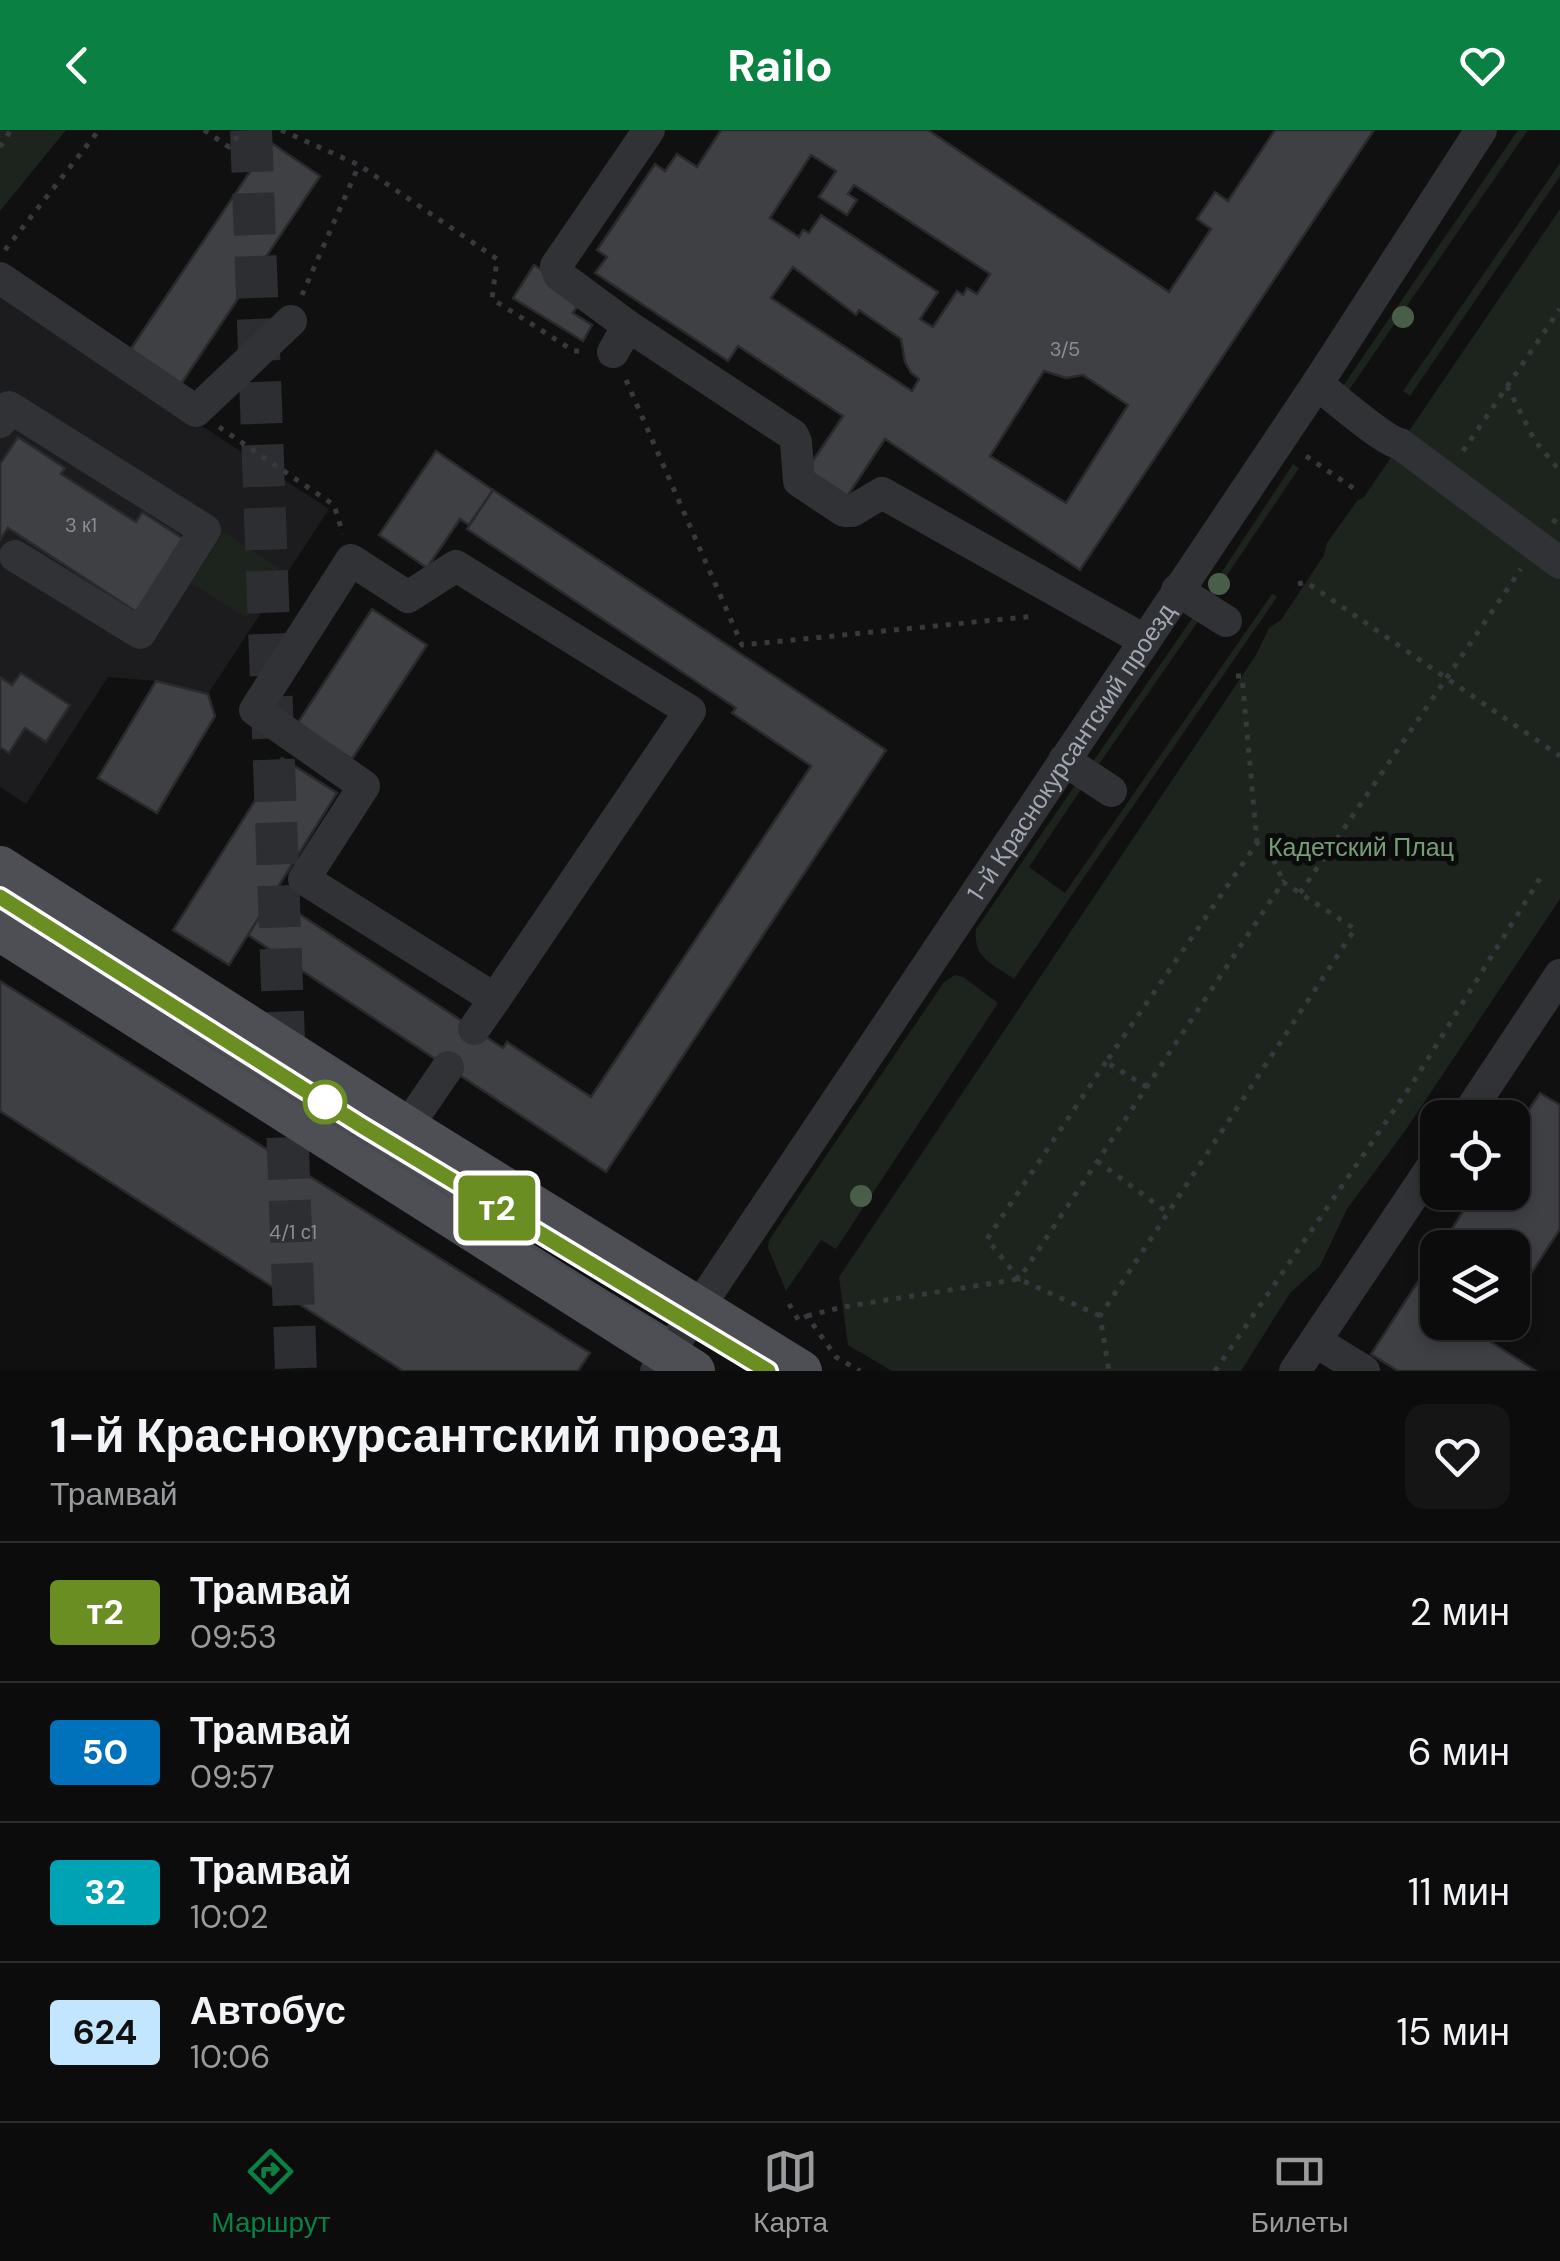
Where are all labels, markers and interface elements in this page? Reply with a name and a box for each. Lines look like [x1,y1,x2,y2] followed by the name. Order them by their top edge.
[727,36,833,95] text: Railo
[50,38,105,93] icon: back
[1455,38,1510,93] icon: heart
[1050,336,1080,362] house number: 3/5
[65,512,97,538] house number: 3 к1
[959,597,1183,908] street label: 1-й Краснокурсантский проезд
[1268,831,1454,864] park label: Кадетский Плац
[304,1081,346,1123] unlabelled marker
[1420,1100,1530,1340] map controls
[1420,1100,1530,1210] button: locate
[452,1176,542,1240] line badge: т2
[478,1185,516,1231] text: т2
[269,1219,317,1245] house number: 4/1 с1
[1420,1230,1530,1340] button: layers
[50,1404,781,1467] text: 1-й Краснокурсантский проезд
[1405,1404,1510,1509] button: heart
[50,1473,178,1515] text: Трамвай
[190,1566,352,1616] text: Трамвай
[1410,1587,1510,1637] text: 2 мин
[86,1589,124,1635] text: т2
[190,1616,277,1658] text: 09:53
[190,1706,352,1756] text: Трамвай
[1408,1727,1510,1777] text: 6 мин
[82,1729,128,1775] text: 50
[190,1756,275,1798] text: 09:57
[190,1846,352,1896] text: Трамвай
[1408,1867,1510,1917] text: 11 мин
[84,1869,126,1915] text: 32
[190,1896,268,1938] text: 10:02
[190,1986,346,2036] text: Автобус
[1397,2007,1510,2057] text: 15 мин
[73,2009,137,2055] text: 624
[190,2036,270,2078] text: 10:06
[211,2144,331,2241] tab: Маршрут
[753,2144,828,2241] tab: Карта
[1251,2144,1349,2241] tab: Билеты

